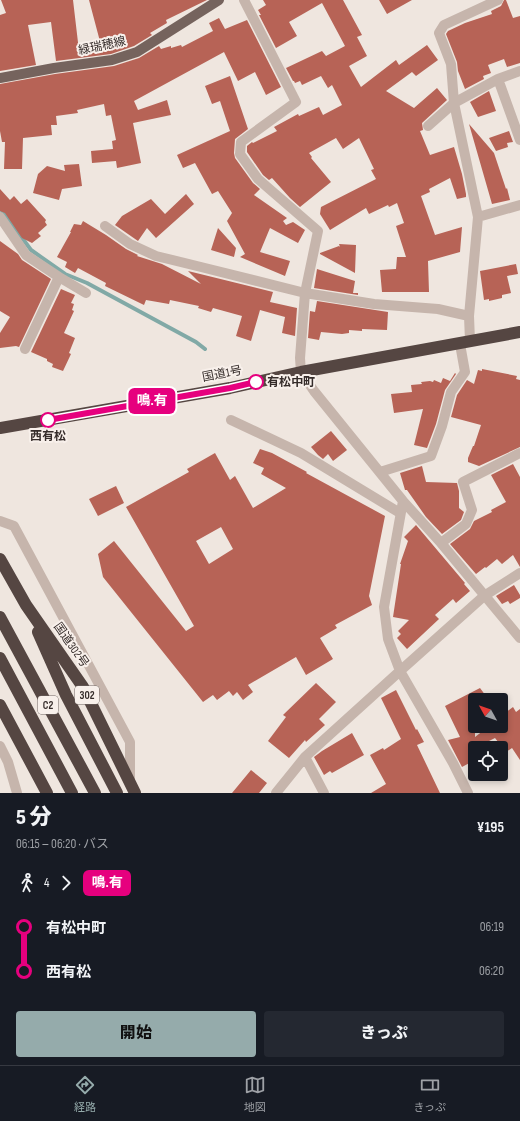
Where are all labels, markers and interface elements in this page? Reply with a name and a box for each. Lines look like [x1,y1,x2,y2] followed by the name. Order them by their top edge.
[77,34,127,58] street label: 緑瑞穂線
[201,363,243,385] street label: 国道1号
[248,374,264,390] marker: 有松中町
[267,375,315,390] place label: 有松中町
[129,388,175,414] line badge: 鳴.有
[136,392,168,409] text: 鳴.有
[40,412,56,428] marker: 西有松
[30,429,66,444] place label: 西有松
[50,620,92,670] street label: 国道302号
[75,686,99,704] road number: 302
[468,693,508,733] north arrow
[468,693,508,781] map controls
[38,696,58,714] road number: C2
[468,741,508,781] button: locate
[16,804,51,831] text: 5 分
[477,818,504,837] text: ¥195
[16,836,109,852] text: 06:15 – 06:20 · バス
[16,872,38,894] icon: walk
[55,872,77,894] icon: forward
[91,874,123,891] text: 鳴.有
[44,875,49,891] text: 4
[46,919,106,938] text: 有松中町
[480,919,504,935] text: 06:19
[46,963,91,982] text: 西有松
[479,963,504,979] text: 06:20
[16,1011,256,1057] button: 開始
[264,1011,504,1057] button: きっぷ
[74,1074,96,1114] tab: 経路
[244,1074,266,1114] tab: 地図
[414,1074,446,1114] tab: きっぷ

